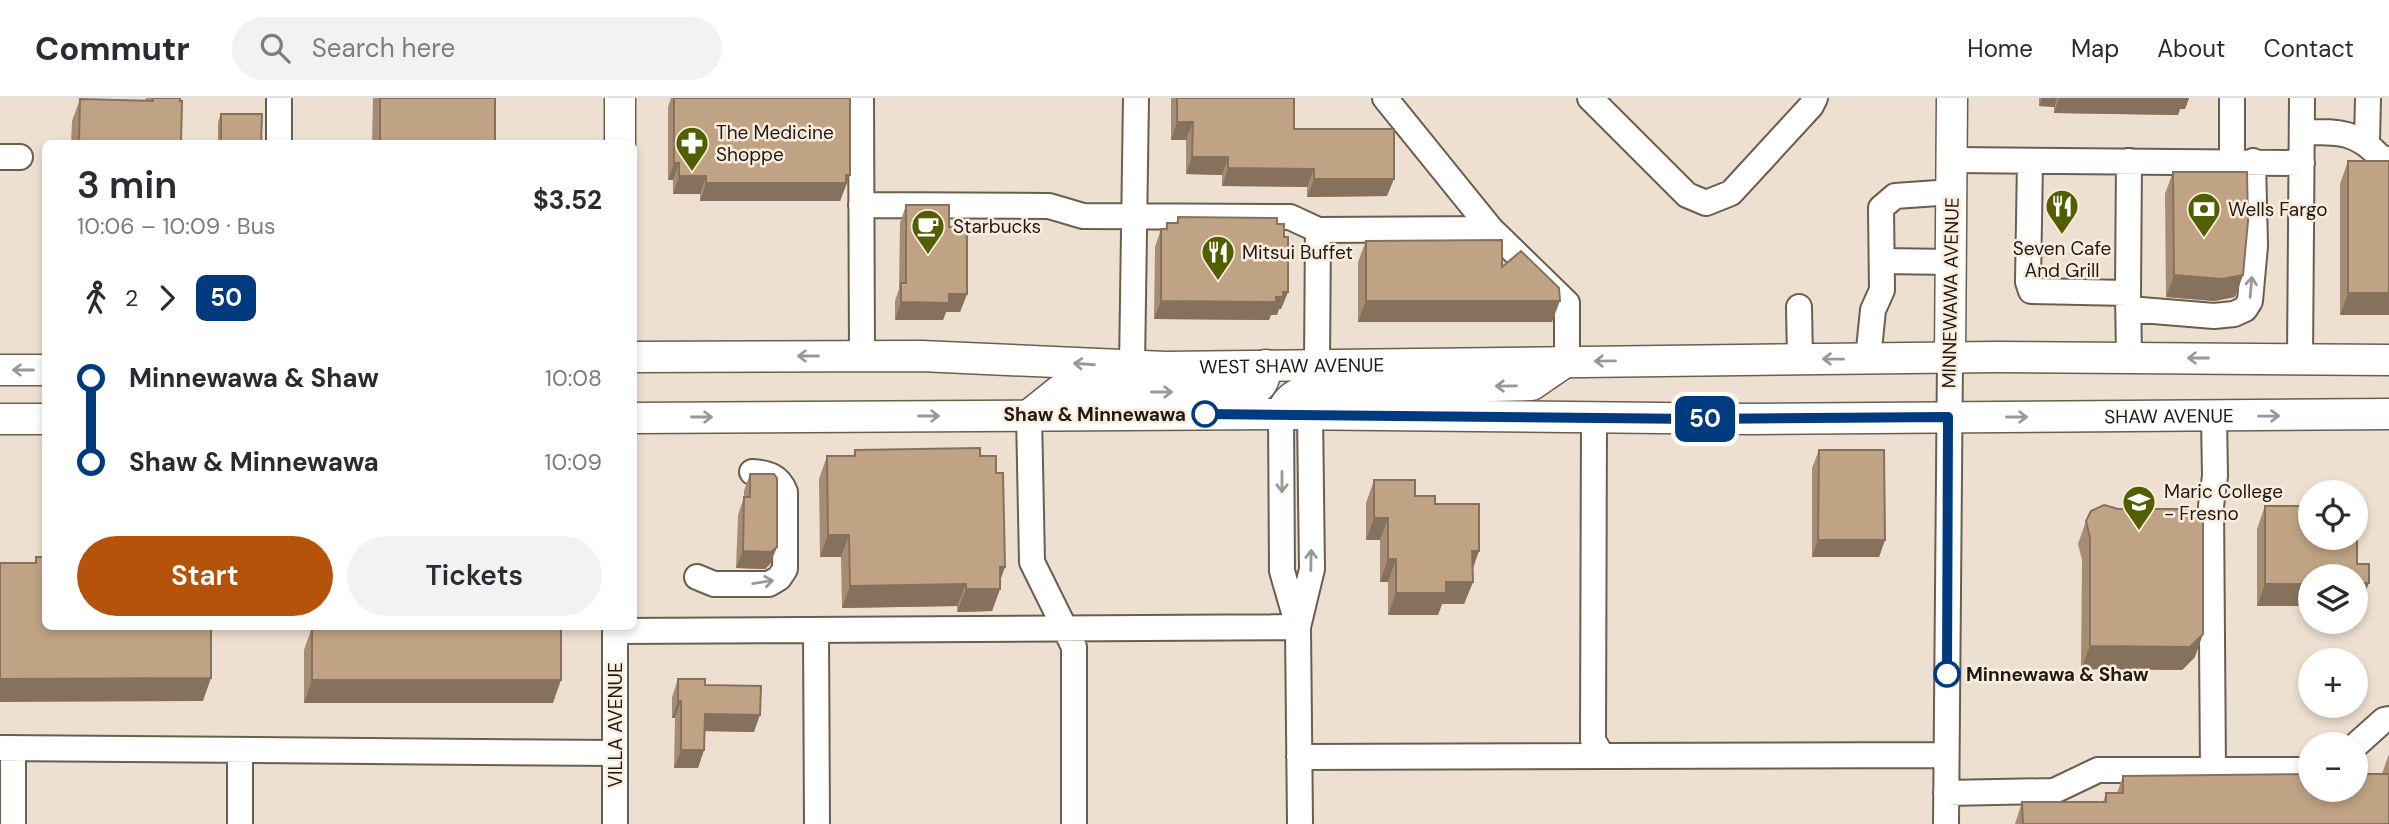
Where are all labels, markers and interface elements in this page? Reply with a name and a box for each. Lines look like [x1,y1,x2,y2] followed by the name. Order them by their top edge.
[232,17,722,80] search box
[35,27,190,70] text: Commutr
[256,29,294,67] icon: search
[312,31,455,65] text: Search here
[1967,33,2033,64] text: Home
[2071,33,2119,64] text: Map
[2157,33,2226,64] text: About
[2264,33,2354,64] text: Contact
[716,120,834,167] place label: The Medicine Shoppe
[673,124,711,173] pharmacy icon: The Medicine Shoppe
[77,160,177,210] text: 3 min
[533,183,602,217] text: $3.52
[2043,187,2081,236] restaurant icon: Seven Cafe And Grill
[2185,190,2223,239] bank icon: Wells Fargo
[1936,197,1965,389] street label: MINNEWAWA AVENUE
[2228,197,2327,222] place label: Wells Fargo
[909,207,947,256] cafe icon: Starbucks
[77,211,275,241] text: 10:06 – 10:09 · Bus
[953,214,1041,239] place label: Starbucks
[1199,233,1237,282] restaurant icon: Mitsui Buffet
[2013,236,2111,283] place label: Seven Cafe And Grill
[1242,240,1353,265] place label: Mitsui Buffet
[2245,276,2258,298] one-way arrow
[77,279,115,317] icon: walk
[148,279,186,317] icon: forward
[210,282,242,313] text: 50
[125,283,138,313] text: 2
[797,350,820,363] one-way arrow
[2187,351,2210,365] one-way arrow
[1199,352,1384,380] street label: WEST SHAW AVENUE
[1822,352,1845,366] one-way arrow
[1594,354,1617,368] one-way arrow
[1073,357,1096,370] one-way arrow
[129,361,379,395] text: Minnewawa & Shaw
[12,363,35,377] one-way arrow
[545,363,602,393] text: 10:08
[1495,379,1518,393] one-way arrow
[1150,385,1173,399] one-way arrow
[1674,396,1736,442] line badge: 50
[1192,401,1218,427] marker: Shaw & Minnewawa
[1003,402,1186,427] place label: Shaw & Minnewawa
[1689,403,1721,434] text: 50
[2104,403,2234,429] street label: SHAW AVENUE
[917,409,940,423] one-way arrow
[2257,409,2280,422] one-way arrow
[690,410,713,424] one-way arrow
[2005,410,2028,424] one-way arrow
[129,445,379,479] text: Shaw & Minnewawa
[544,447,602,477] text: 10:09
[1275,471,1289,494] one-way arrow
[2164,479,2283,526] place label: Maric College - Fresno
[2298,480,2368,802] map controls
[2298,480,2368,550] button: locate
[2120,483,2158,532] school or university icon: Maric College - Fresno
[77,536,333,616] button: Start
[347,536,602,616] button: Tickets
[1305,549,1318,572] one-way arrow
[2298,564,2368,634] button: layers
[752,575,774,588] one-way arrow
[2298,648,2368,718] button: +
[1934,661,1960,687] marker: Minnewawa & Shaw
[603,662,628,788] street label: VILLA AVENUE
[1966,662,2149,687] place label: Minnewawa & Shaw
[2298,732,2368,802] button: −

